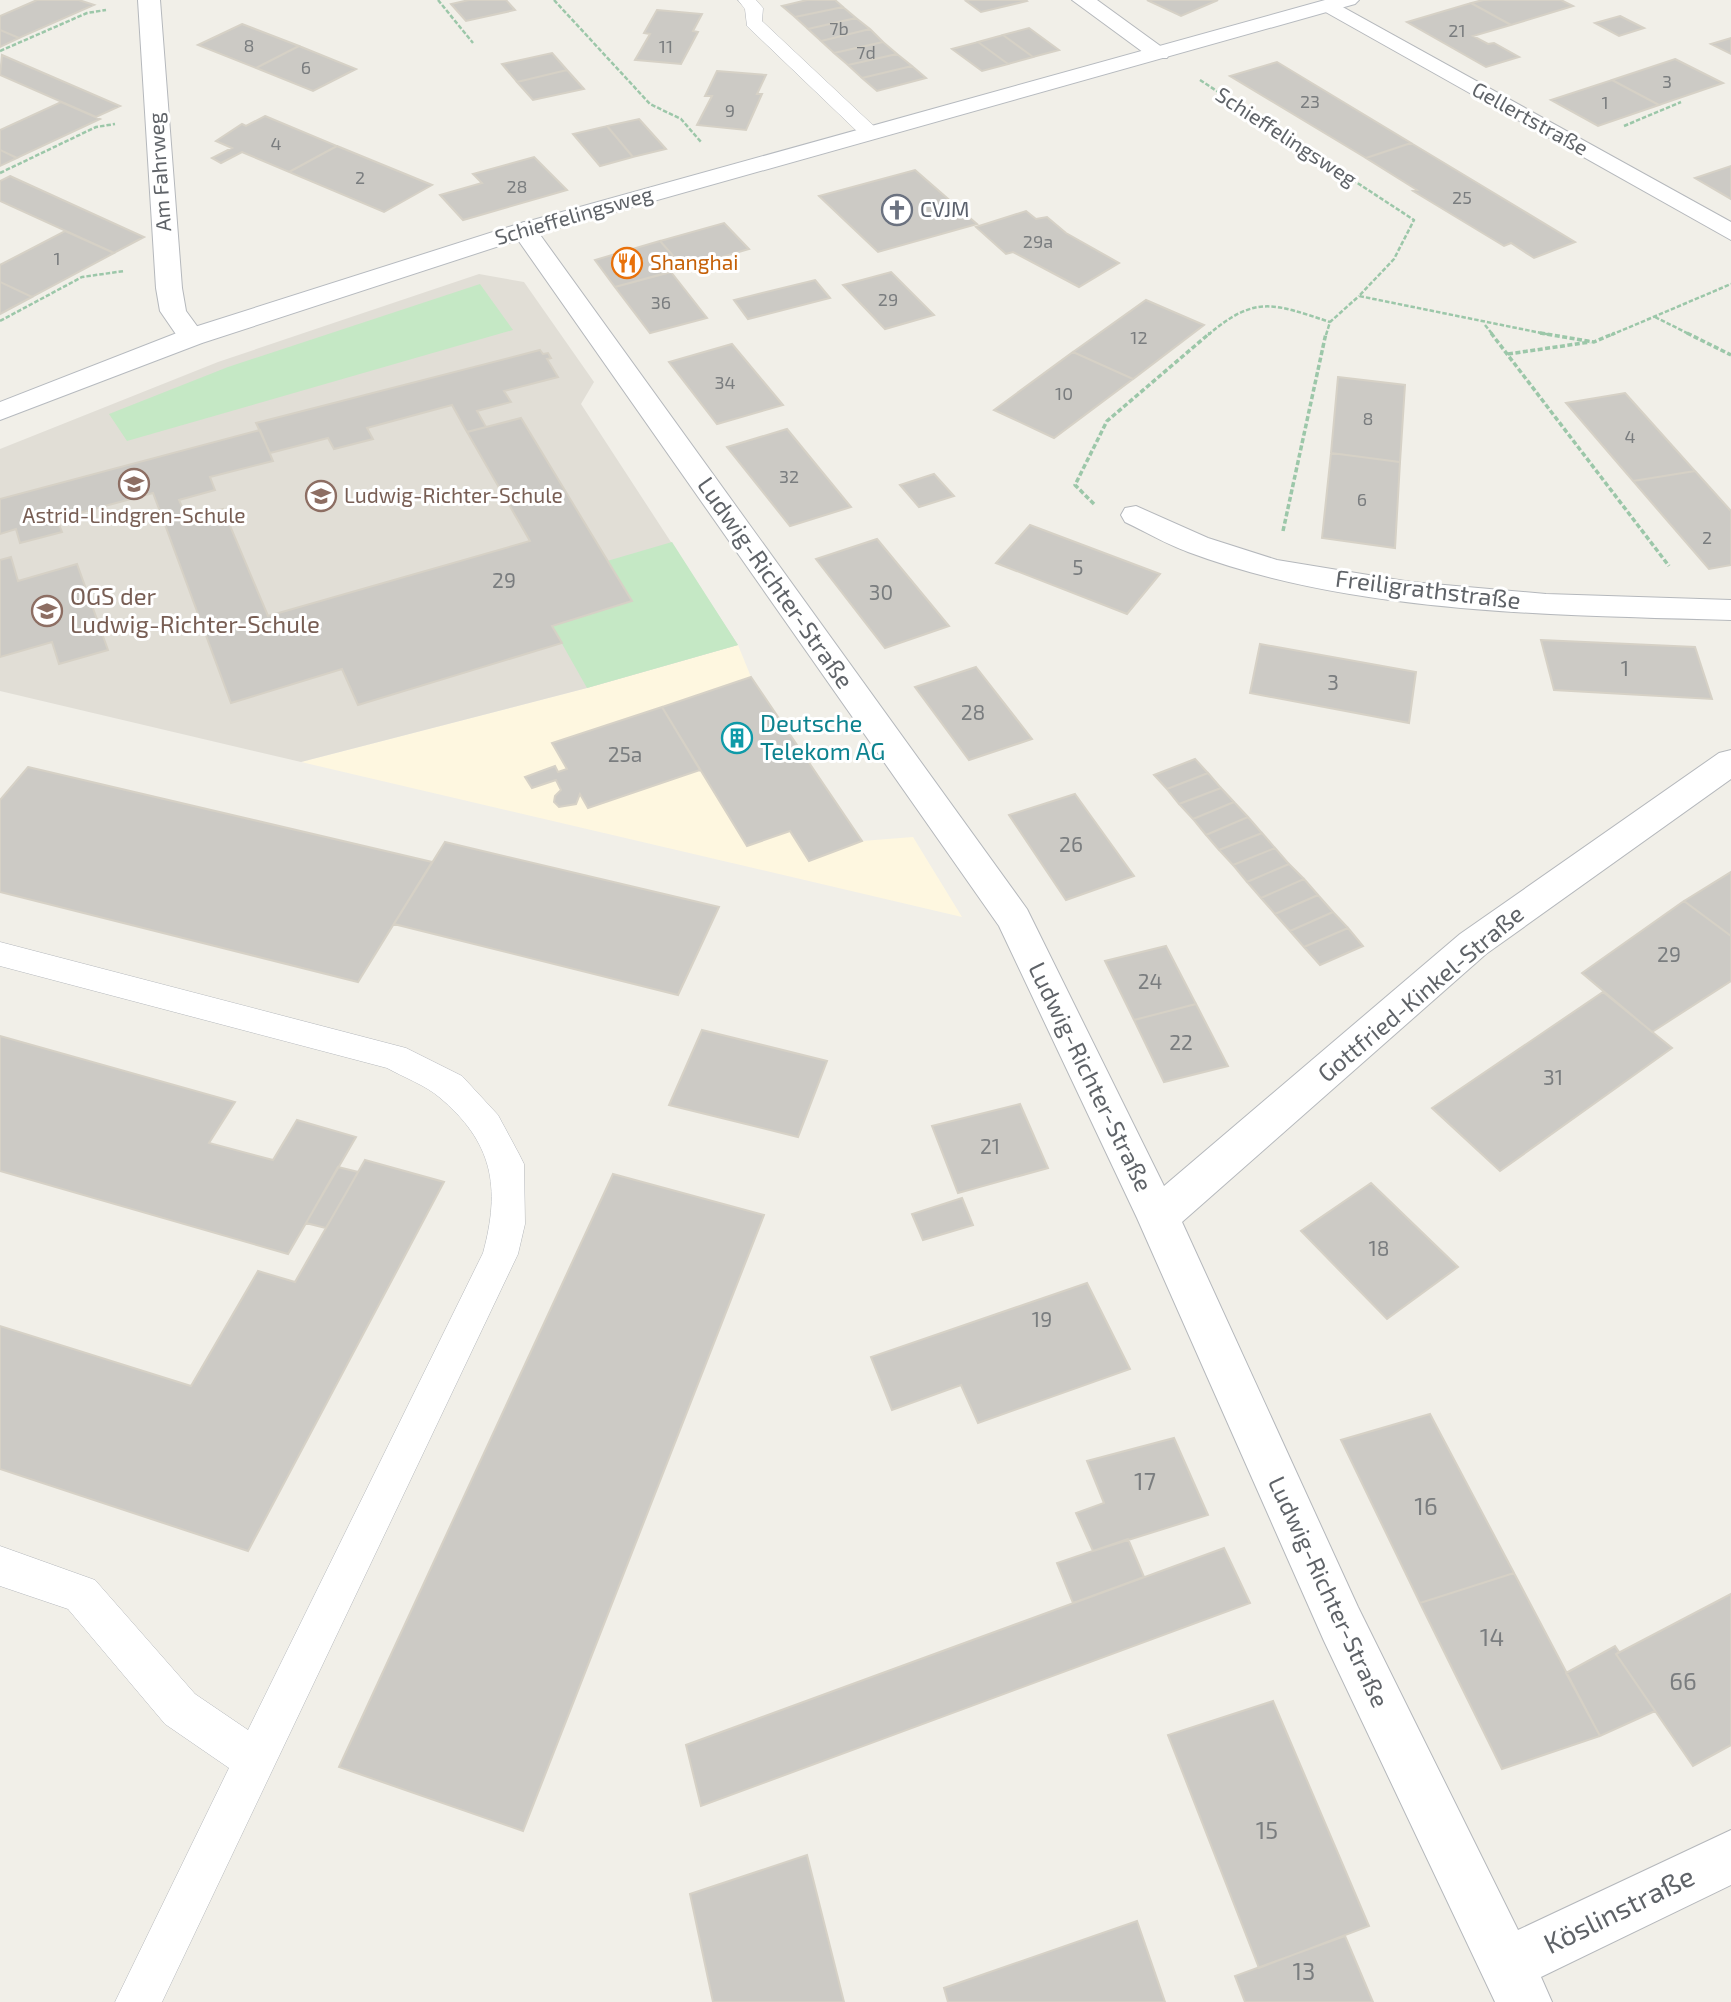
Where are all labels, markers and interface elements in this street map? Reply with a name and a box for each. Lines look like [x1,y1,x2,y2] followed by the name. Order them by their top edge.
[829,17,849,39] house number: 7b
[1448,19,1466,41] house number: 21
[244,34,254,56] house number: 8
[659,35,673,57] house number: 11
[856,41,876,63] house number: 7d
[301,56,311,78] house number: 6
[1662,70,1672,92] house number: 3
[1468,76,1593,160] street label: Gellertstraße
[1212,81,1362,191] street label: Schieffelingsweg
[1300,90,1320,112] house number: 23
[1601,91,1609,113] house number: 1
[725,99,735,121] house number: 9
[142,111,175,233] street label: Am Fahrweg
[270,132,282,154] house number: 4
[355,166,365,188] house number: 2
[506,175,528,197] house number: 28
[492,180,656,249] street label: Schieffelingsweg
[1452,186,1472,208] house number: 25
[880,193,914,227] church icon: CVJM
[920,196,970,221] place label: CVJM
[1023,230,1053,252] house number: 29a
[610,246,644,280] restaurant icon: Shanghai
[53,247,61,269] house number: 1
[650,249,738,274] place label: Shanghai
[878,288,898,310] house number: 29
[651,291,671,313] house number: 36
[1130,326,1148,348] house number: 12
[714,371,736,393] house number: 34
[1055,382,1073,404] house number: 10
[1363,407,1373,429] house number: 8
[1624,425,1636,447] house number: 4
[779,465,799,487] house number: 32
[117,467,151,501] school or university icon: Astrid-Lindgren-Schule
[692,471,860,693] street label: Ludwig-Richter-Straße
[304,479,338,513] school or university icon: Ludwig-Richter-Schule
[344,482,563,507] place label: Ludwig-Richter-Schule
[1357,488,1367,510] house number: 6
[22,502,246,527] place label: Astrid-Lindgren-Schule
[1702,526,1712,548] house number: 2
[1072,554,1084,579] house number: 5
[1334,563,1522,614] street label: Freiligrathstraße
[492,567,516,592] house number: 29
[869,579,893,604] house number: 30
[70,581,320,638] place label: OGS der Ludwig-Richter-Schule
[30,594,64,628] school or university icon: OGS der Ludwig-Richter-Schule
[1621,655,1629,680] house number: 1
[1327,669,1339,694] house number: 3
[961,699,985,724] house number: 28
[760,708,885,765] place label: Deutsche Telekom AG
[720,721,754,755] building icon: Deutsche Telekom AG
[608,741,642,766] house number: 25a
[1059,831,1083,856] house number: 26
[1311,898,1529,1087] street label: Gottfried-Kinkel-Straße
[1657,941,1681,966] house number: 29
[1023,957,1160,1196] street label: Ludwig-Richter-Straße
[1138,968,1162,993] house number: 24
[1169,1029,1193,1054] house number: 22
[1543,1064,1563,1089] house number: 31
[980,1133,1000,1158] house number: 21
[1368,1235,1390,1260] house number: 18
[1032,1306,1052,1331] house number: 19
[1134,1466,1156,1495] house number: 17
[1263,1471,1396,1711] street label: Ludwig-Richter-Straße
[1414,1491,1438,1520] house number: 16
[1480,1622,1504,1651] house number: 14
[1669,1666,1697,1695] house number: 66
[1256,1815,1278,1844] house number: 15
[1538,1858,1699,1960] street label: Köslinstraße
[1293,1956,1315,1985] house number: 13

